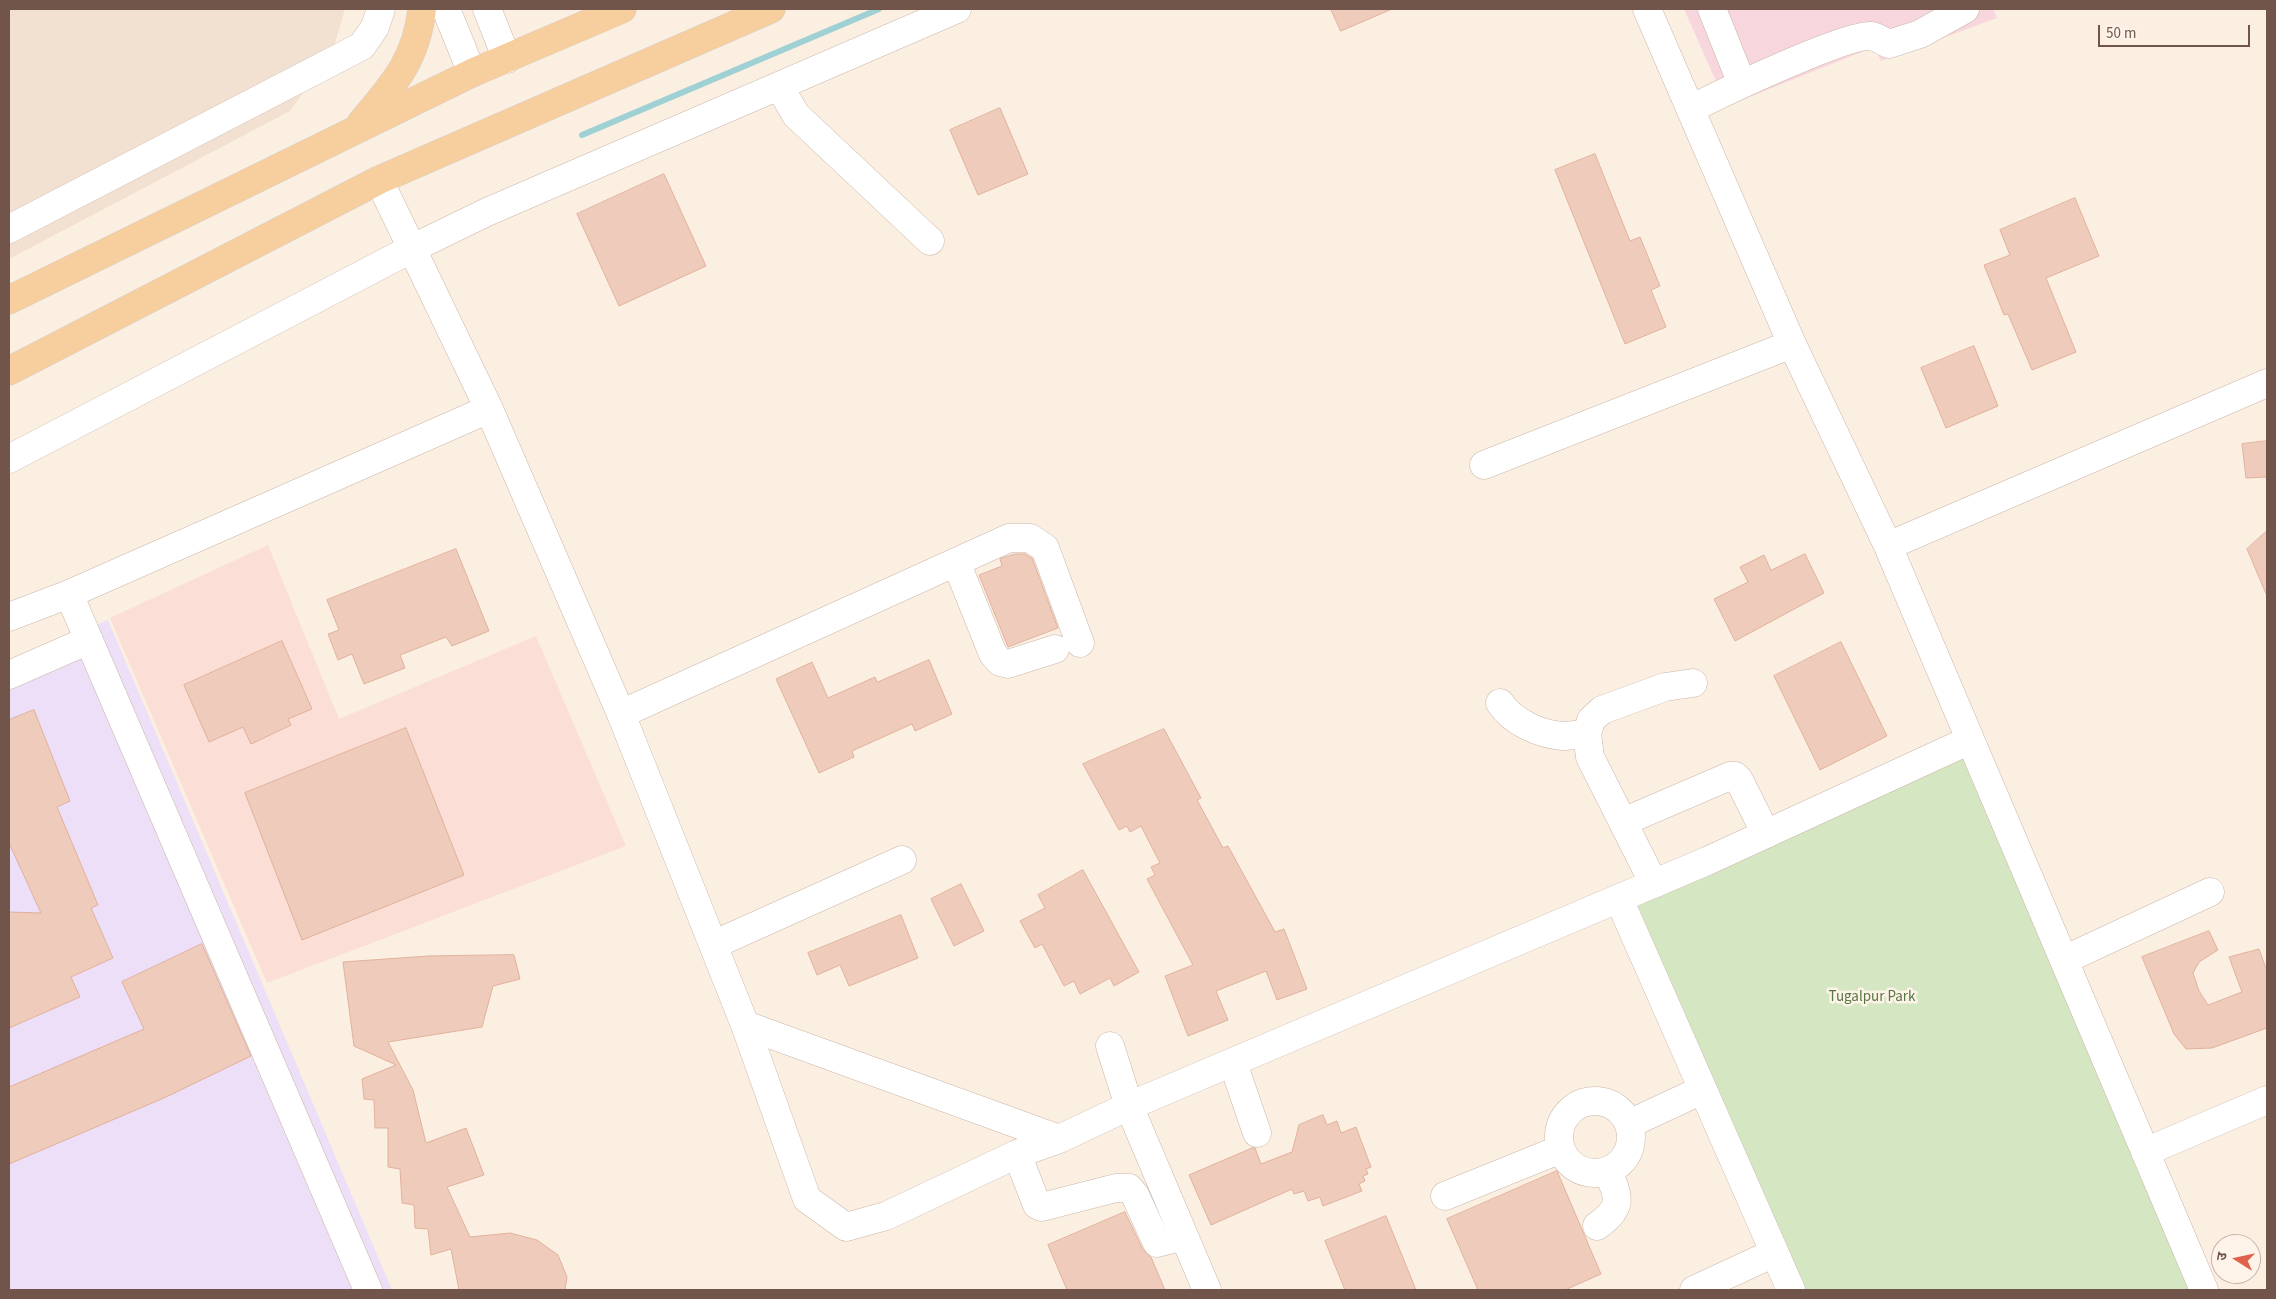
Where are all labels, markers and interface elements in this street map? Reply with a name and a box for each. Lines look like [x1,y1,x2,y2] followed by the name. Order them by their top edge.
[2101,15,2254,47] scale bar
[2106,23,2136,44] text: 50 m
[1829,989,1915,1007] park label: Tugalpur Park
[2211,1234,2261,1284] north arrow
[2212,1251,2233,1262] text: उ

